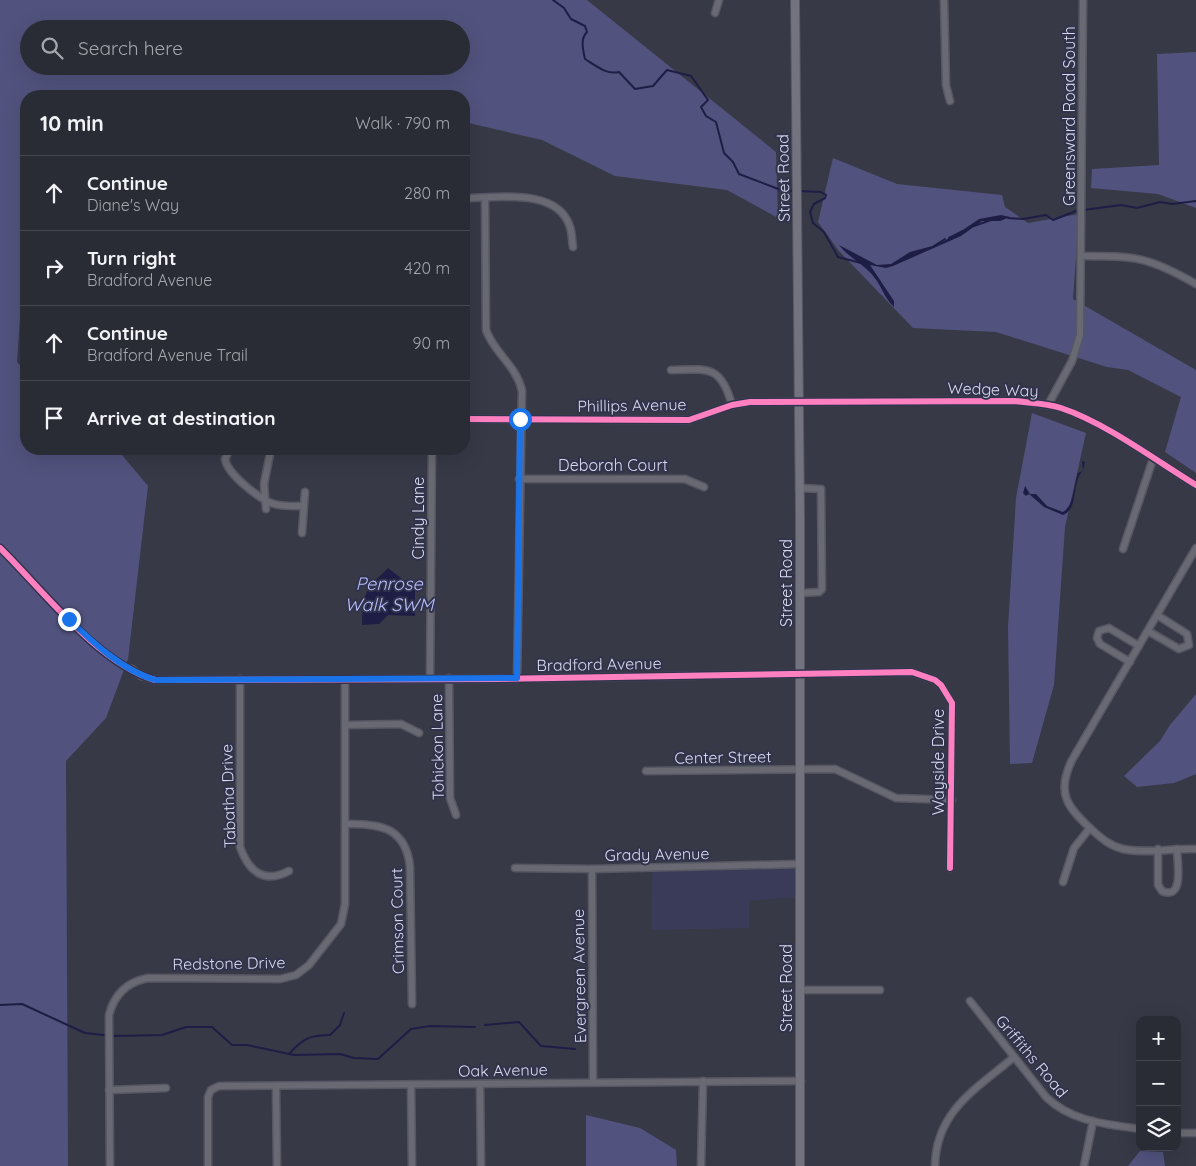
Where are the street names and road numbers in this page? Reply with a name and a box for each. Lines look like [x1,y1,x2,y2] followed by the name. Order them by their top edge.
[1059,26,1079,206] street label: Greensward Road South
[772,134,794,222] street label: Street Road
[947,377,1039,401] street label: Wedge Way
[577,394,687,416] street label: Phillips Avenue
[558,455,668,475] street label: Deborah Court
[408,477,428,559] street label: Cindy Lane
[776,539,796,627] street label: Street Road
[536,653,662,675] street label: Bradford Avenue
[426,694,448,800] street label: Tohickon Lane
[928,709,948,815] street label: Wayside Drive
[216,744,240,848] street label: Tabatha Drive
[674,746,772,768] street label: Center Street
[605,843,709,865] street label: Grady Avenue
[386,868,408,974] street label: Crimson Court
[568,909,590,1043] street label: Evergreen Avenue
[776,944,796,1032] street label: Street Road
[172,952,286,974] street label: Redstone Drive
[992,1011,1072,1101] street label: Griffiths Road
[458,1059,548,1081] street label: Oak Avenue

